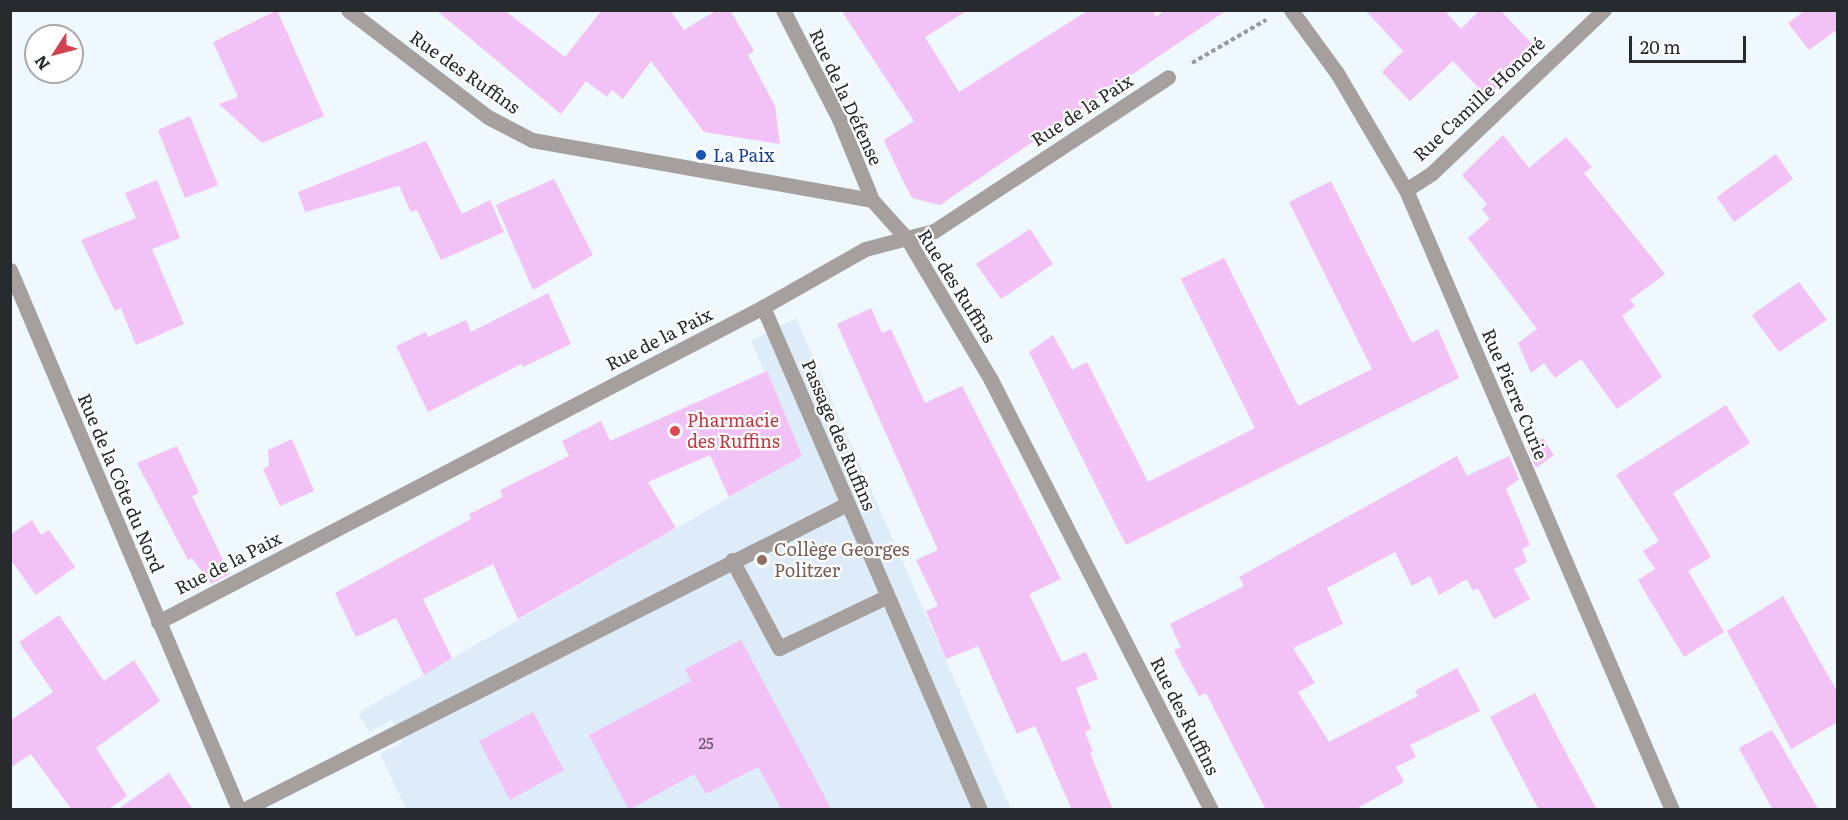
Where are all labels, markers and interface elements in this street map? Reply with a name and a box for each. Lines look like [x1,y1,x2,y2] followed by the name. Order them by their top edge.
[24,24,84,84] north arrow
[1632,24,1749,62] scale bar
[805,25,887,169] street label: Rue de la Défense
[406,26,524,118] street label: Rue des Ruffins
[1409,32,1549,166] street label: Rue Camille Honoré
[1640,33,1681,60] text: 20 m
[27,51,55,76] text: N
[1027,69,1137,151] street label: Rue de la Paix
[713,144,775,166] place label: La Paix
[694,148,708,162] marker: La Paix
[914,225,1000,347] street label: Rue des Ruffins
[602,303,716,375] street label: Rue de la Paix
[1478,325,1552,463] street label: Rue Pierre Curie
[797,356,881,514] street label: Passage des Ruffins
[73,390,169,576] street label: Rue de la Côte du Nord
[687,410,780,452] place label: Pharmacie des Ruffins
[668,424,682,438] marker: Pharmacie des Ruffins
[171,527,285,599] street label: Rue de la Paix
[774,539,909,582] place label: Collège Georges Politzer
[755,553,769,567] marker: Collège Georges Politzer
[1146,653,1224,779] street label: Rue des Ruffins
[698,734,714,752] house number: 25

